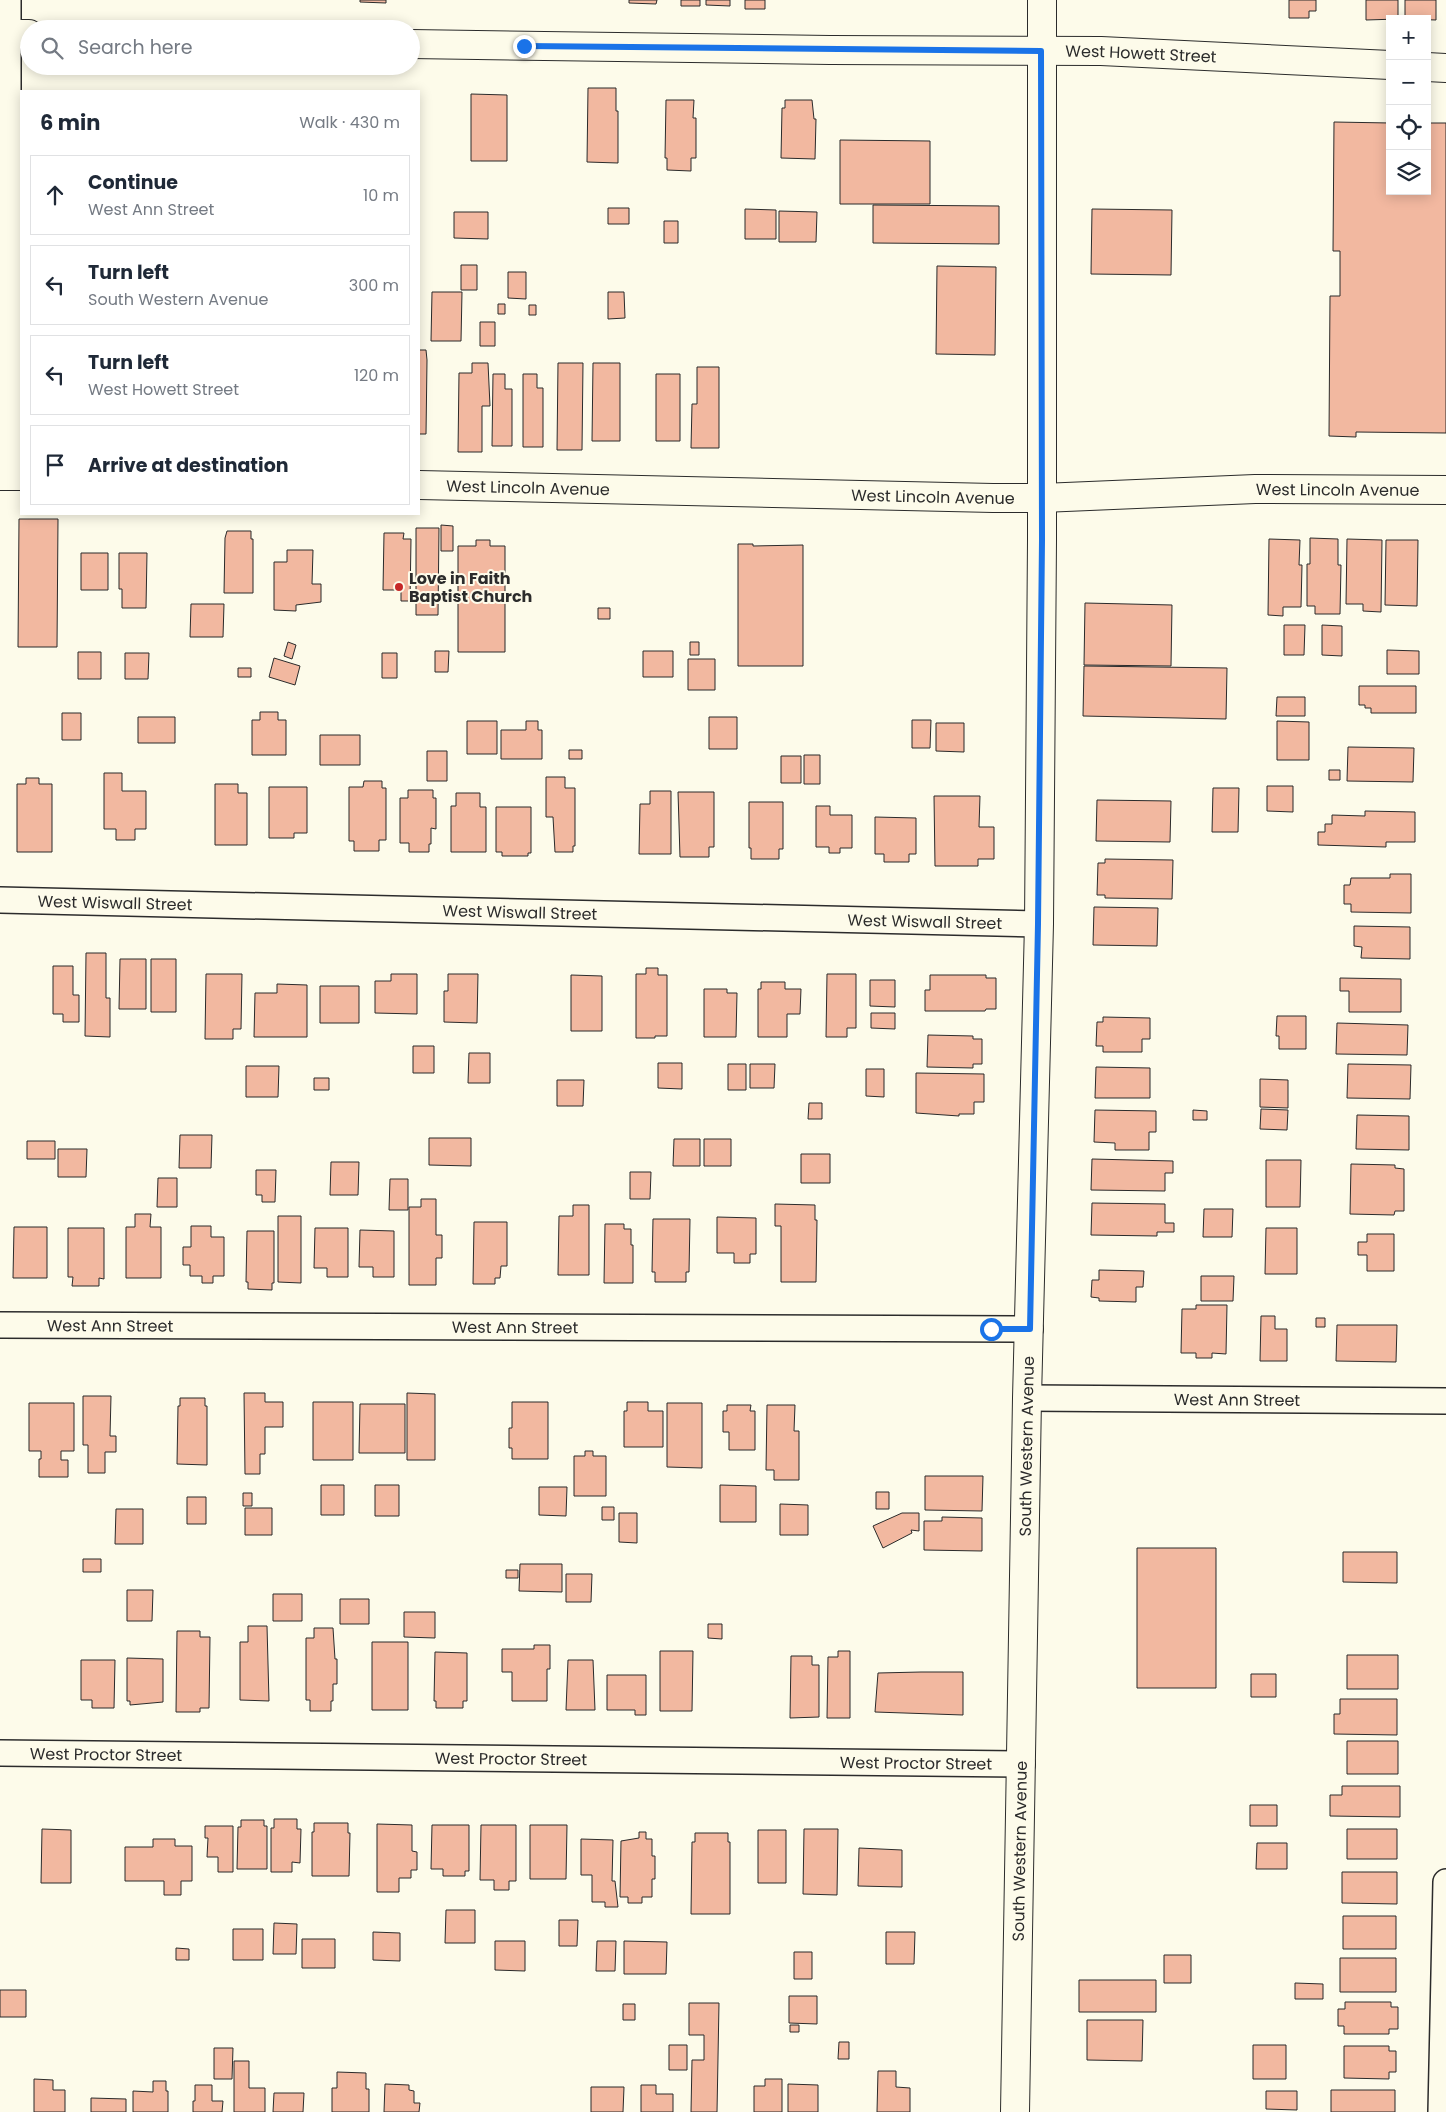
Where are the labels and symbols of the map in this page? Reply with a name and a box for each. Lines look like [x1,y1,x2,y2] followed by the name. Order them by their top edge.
[513,35,536,58] route end
[1065,40,1217,69] street label: West Howett Street
[446,475,610,501] street label: West Lincoln Avenue
[1256,478,1420,502] street label: West Lincoln Avenue
[851,484,1015,510] street label: West Lincoln Avenue
[409,567,532,608] place label: Love in Faith Baptist Church
[393,581,405,593] marker: Love in Faith Baptist Church
[37,890,193,916] street label: West Wiswall Street
[442,899,598,926] street label: West Wiswall Street
[847,909,1003,935] street label: West Wiswall Street
[47,1314,173,1338] street label: West Ann Street
[452,1316,578,1339] street label: West Ann Street
[980,1318,1003,1341] route start
[1014,1355,1040,1537] street label: South Western Avenue
[1174,1388,1300,1412] street label: West Ann Street
[30,1742,182,1767] street label: West Proctor Street
[435,1747,587,1771] street label: West Proctor Street
[840,1751,992,1776] street label: West Proctor Street
[1007,1761,1033,1941] street label: South Western Avenue

